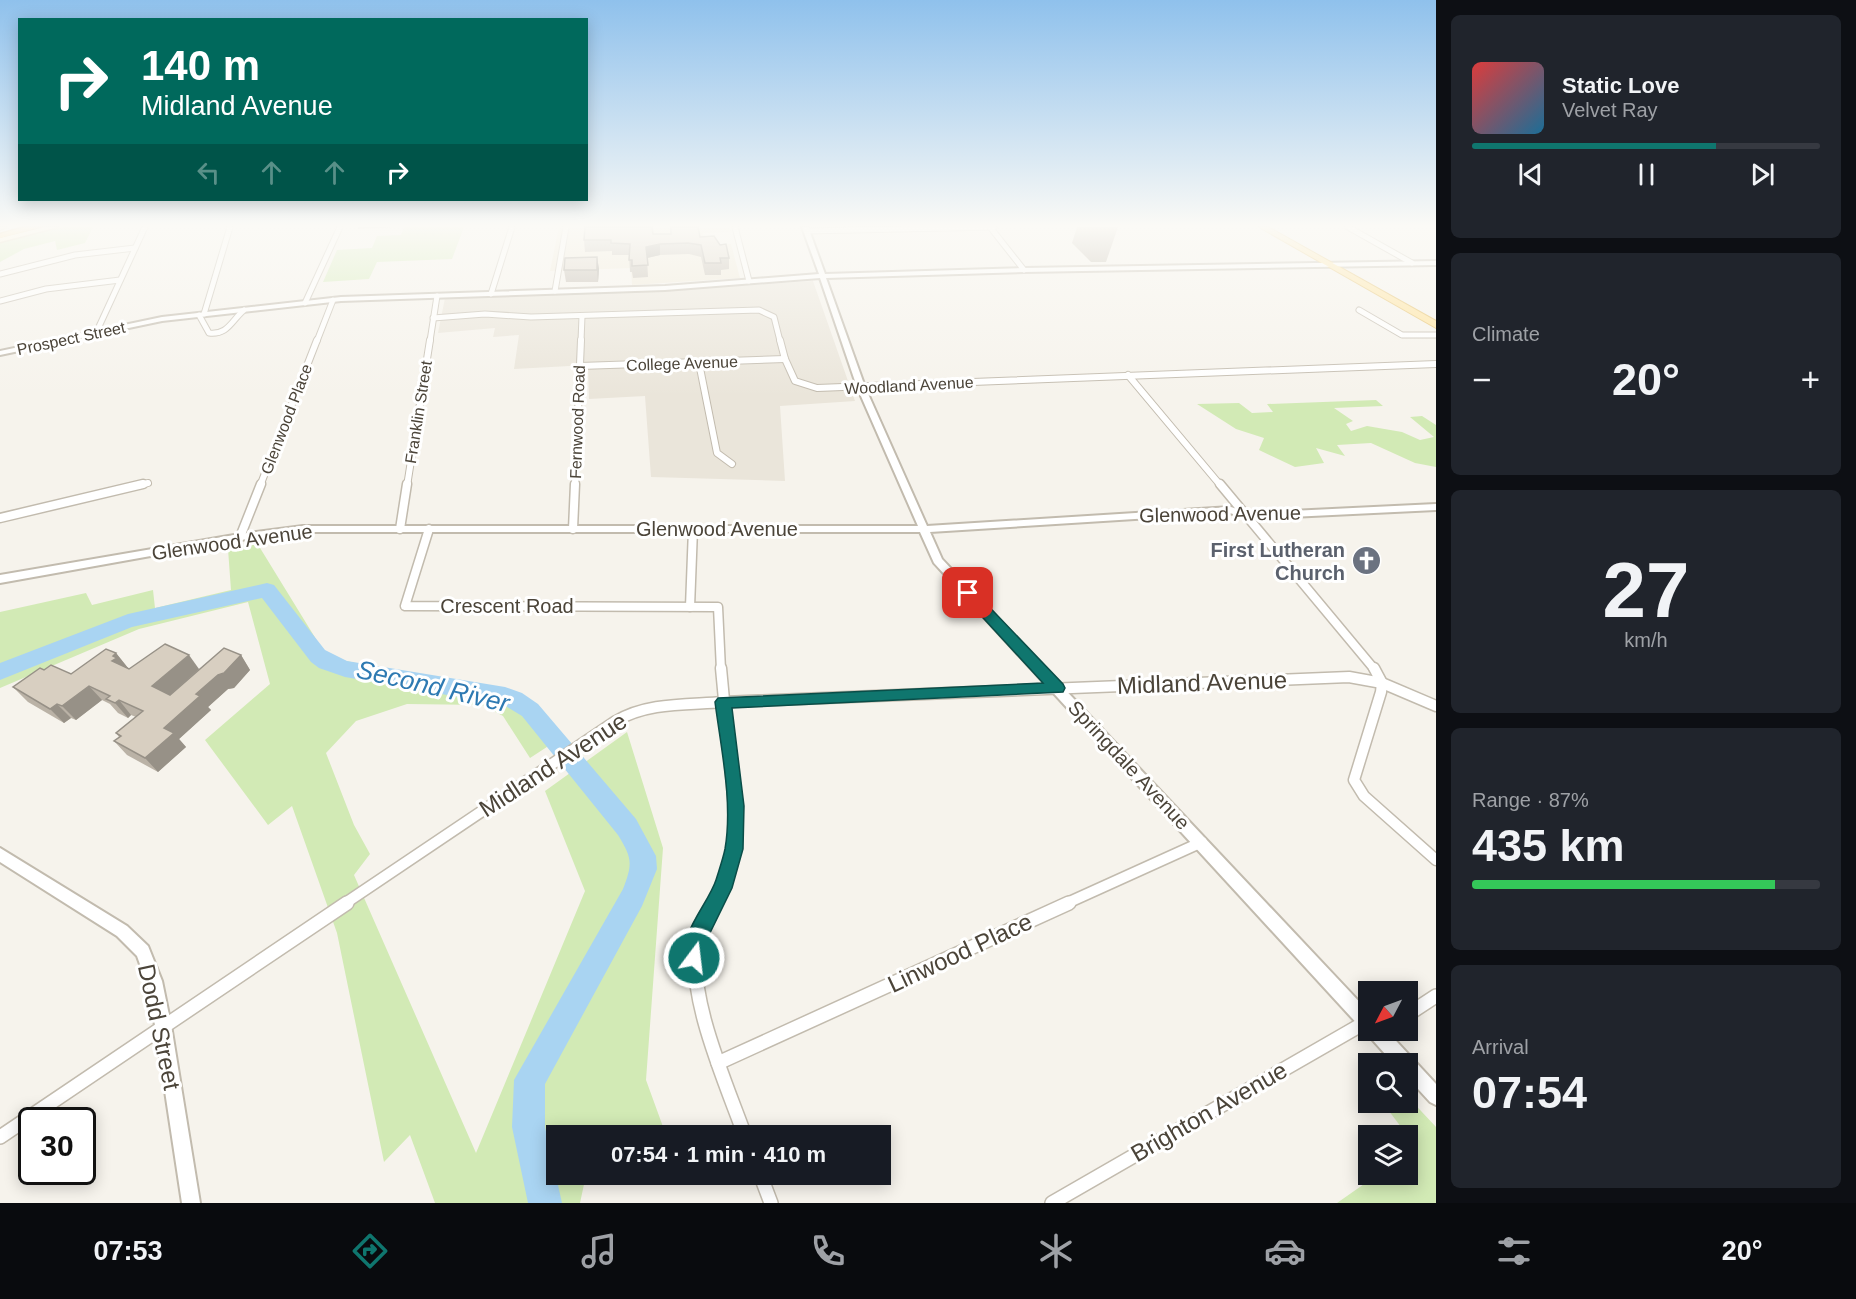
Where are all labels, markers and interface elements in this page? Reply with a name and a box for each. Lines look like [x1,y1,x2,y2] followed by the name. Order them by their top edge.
[42,42,120,120] icon: right
[141,42,260,89] text: 140 m
[1562,73,1679,98] text: Static Love
[141,91,333,121] text: Midland Avenue
[1562,99,1658,121] text: Velvet Ray
[192,156,225,189] icon: left
[255,156,288,189] icon: ahead
[318,156,351,189] icon: ahead
[381,156,414,189] icon: right
[1514,158,1547,191] icon: previous
[1630,158,1663,191] icon: pause
[1746,158,1779,191] icon: next
[15,319,127,358] street label: Prospect Street
[1472,323,1540,345] text: Climate
[626,353,738,374] street label: College Avenue
[1612,354,1680,405] text: 20°
[402,359,435,465] street label: Franklin Street
[1472,361,1491,398] text: −
[1801,361,1820,398] text: +
[258,362,315,477] street label: Glenwood Place
[567,365,588,479] street label: Fernwood Road
[844,374,974,397] street label: Woodland Avenue
[1139,502,1301,526] street label: Glenwood Avenue
[636,518,798,540] street label: Glenwood Avenue
[150,520,314,564] street label: Glenwood Avenue
[1211,539,1345,584] place label: First Lutheran Church
[1350,545,1382,577] church icon: First Lutheran Church
[1603,546,1689,634] text: 27
[942,567,993,618] pin
[951,576,984,609] icon: arrive
[440,595,574,617] street label: Crescent Road
[1624,629,1668,651] text: km/h
[354,654,514,718] water label: Second River
[1116,666,1288,699] street label: Midland Avenue
[1064,696,1194,834] street label: Springdale Avenue
[474,707,632,822] street label: Midland Avenue
[1472,789,1589,811] text: Range · 87%
[1472,820,1625,871] text: 435 km
[883,907,1036,998] street label: Linwood Place
[662,926,726,990] position arrow
[133,961,186,1093] street label: Dodd Street
[1358,981,1418,1041] north arrow
[1358,981,1418,1185] map controls
[1472,1036,1529,1058] text: Arrival
[1358,1053,1418,1113] button: search
[1126,1056,1292,1167] street label: Brighton Avenue
[1472,1067,1587,1118] text: 07:54
[18,1107,96,1185] speed limit sign: 30
[1358,1125,1418,1185] button: layers
[611,1142,826,1167] text: 07:54 · 1 min · 410 m
[349,1230,391,1272] icon: directions
[578,1230,620,1272] icon: music
[807,1230,849,1272] icon: phone
[1035,1230,1077,1272] icon: climate
[1264,1230,1306,1272] icon: car
[1493,1230,1535,1272] icon: filters
[93,1236,162,1266] text: 07:53
[1722,1236,1763,1266] text: 20°

